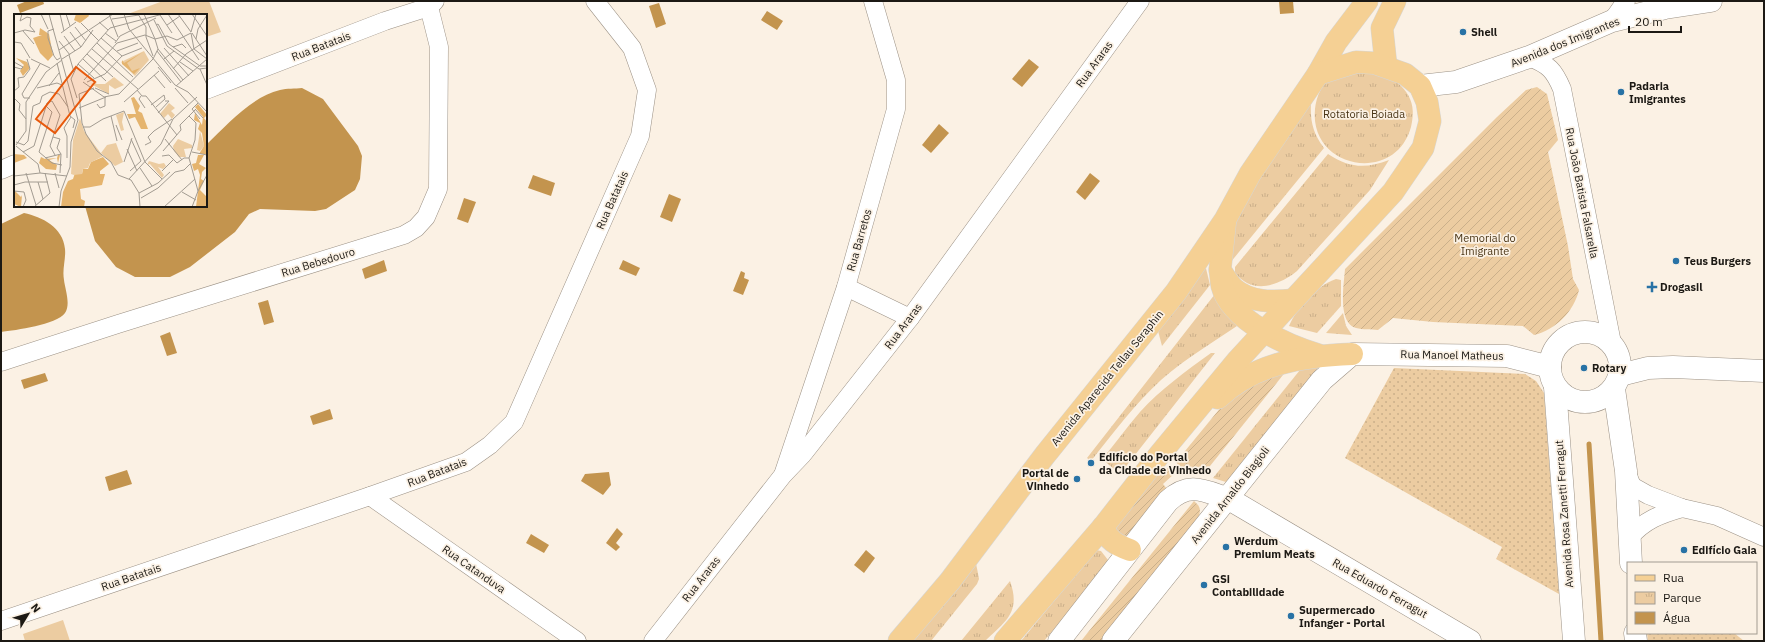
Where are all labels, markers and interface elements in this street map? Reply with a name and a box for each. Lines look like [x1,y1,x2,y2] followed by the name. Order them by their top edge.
[1629,8,1681,34] scale bar
[14,14,207,207] inset map
[1508,14,1622,70] street label: Avenida dos Imigrantes
[1635,14,1663,29] text: 20 m
[1471,25,1498,39] place label: Shell
[1458,27,1468,37] marker: Shell
[289,28,353,64] street label: Rua Batatais
[1072,38,1116,90] street label: Rua Araras
[1629,79,1686,106] place label: Padaria Imigrantes
[1616,87,1626,97] marker: Padaria Imigrantes
[1323,107,1405,121] park label: Rotatoria Boiada
[1562,126,1602,260] street label: Rua João Batista Falsarella
[593,169,631,231] street label: Rua Batatais
[843,207,875,273] street label: Rua Barretos
[1454,231,1516,258] park label: Memorial do Imigrante
[279,244,357,280] street label: Rua Bebedouro
[1684,254,1751,268] place label: Teus Burgers
[1671,256,1681,266] marker: Teus Burgers
[1660,280,1703,294] place label: Drogasil
[1647,282,1657,292] marker: Drogasil
[881,300,925,352] street label: Rua Araras
[1048,307,1166,449] street label: Avenida Aparecida Tellau Seraphin
[1400,347,1504,363] street label: Rua Manoel Matheus
[1592,361,1626,375] place label: Rotary
[1579,363,1589,373] marker: Rotary
[1552,440,1576,588] street label: Avenida Rosa Zanetti Ferragut
[1188,444,1272,546] street label: Avenida Arnaldo Biagioli
[1099,450,1211,477] place label: Edifício do Portal da Cidade de Vinhedo
[405,454,469,490] street label: Rua Batatais
[1086,458,1096,468] marker: Edifício do Portal da Cidade de Vinhedo
[1022,466,1069,493] place label: Portal de Vinhedo
[1072,474,1082,484] marker: Portal de Vinhedo
[1234,534,1315,561] place label: Werdum Premium Meats
[440,542,509,596] street label: Rua Catanduva
[1221,542,1231,552] marker: Werdum Premium Meats
[1692,543,1757,557] place label: Edifício Gaia
[1679,545,1689,555] marker: Edifício Gaia
[679,553,723,605] street label: Rua Araras
[1330,555,1430,621] street label: Rua Eduardo Ferragut
[99,560,163,594] street label: Rua Batatais
[1627,562,1757,634] legend
[1663,570,1684,585] text: Rua
[1212,572,1285,599] place label: GSi Contabilidade
[1199,580,1209,590] marker: GSi Contabilidade
[1663,590,1702,605] text: Parque
[8,594,48,634] north arrow
[28,600,44,615] text: N
[1299,603,1386,630] place label: Supermercado Infanger - Portal
[1663,610,1691,625] text: Água
[1286,611,1296,621] marker: Supermercado Infanger - Portal

